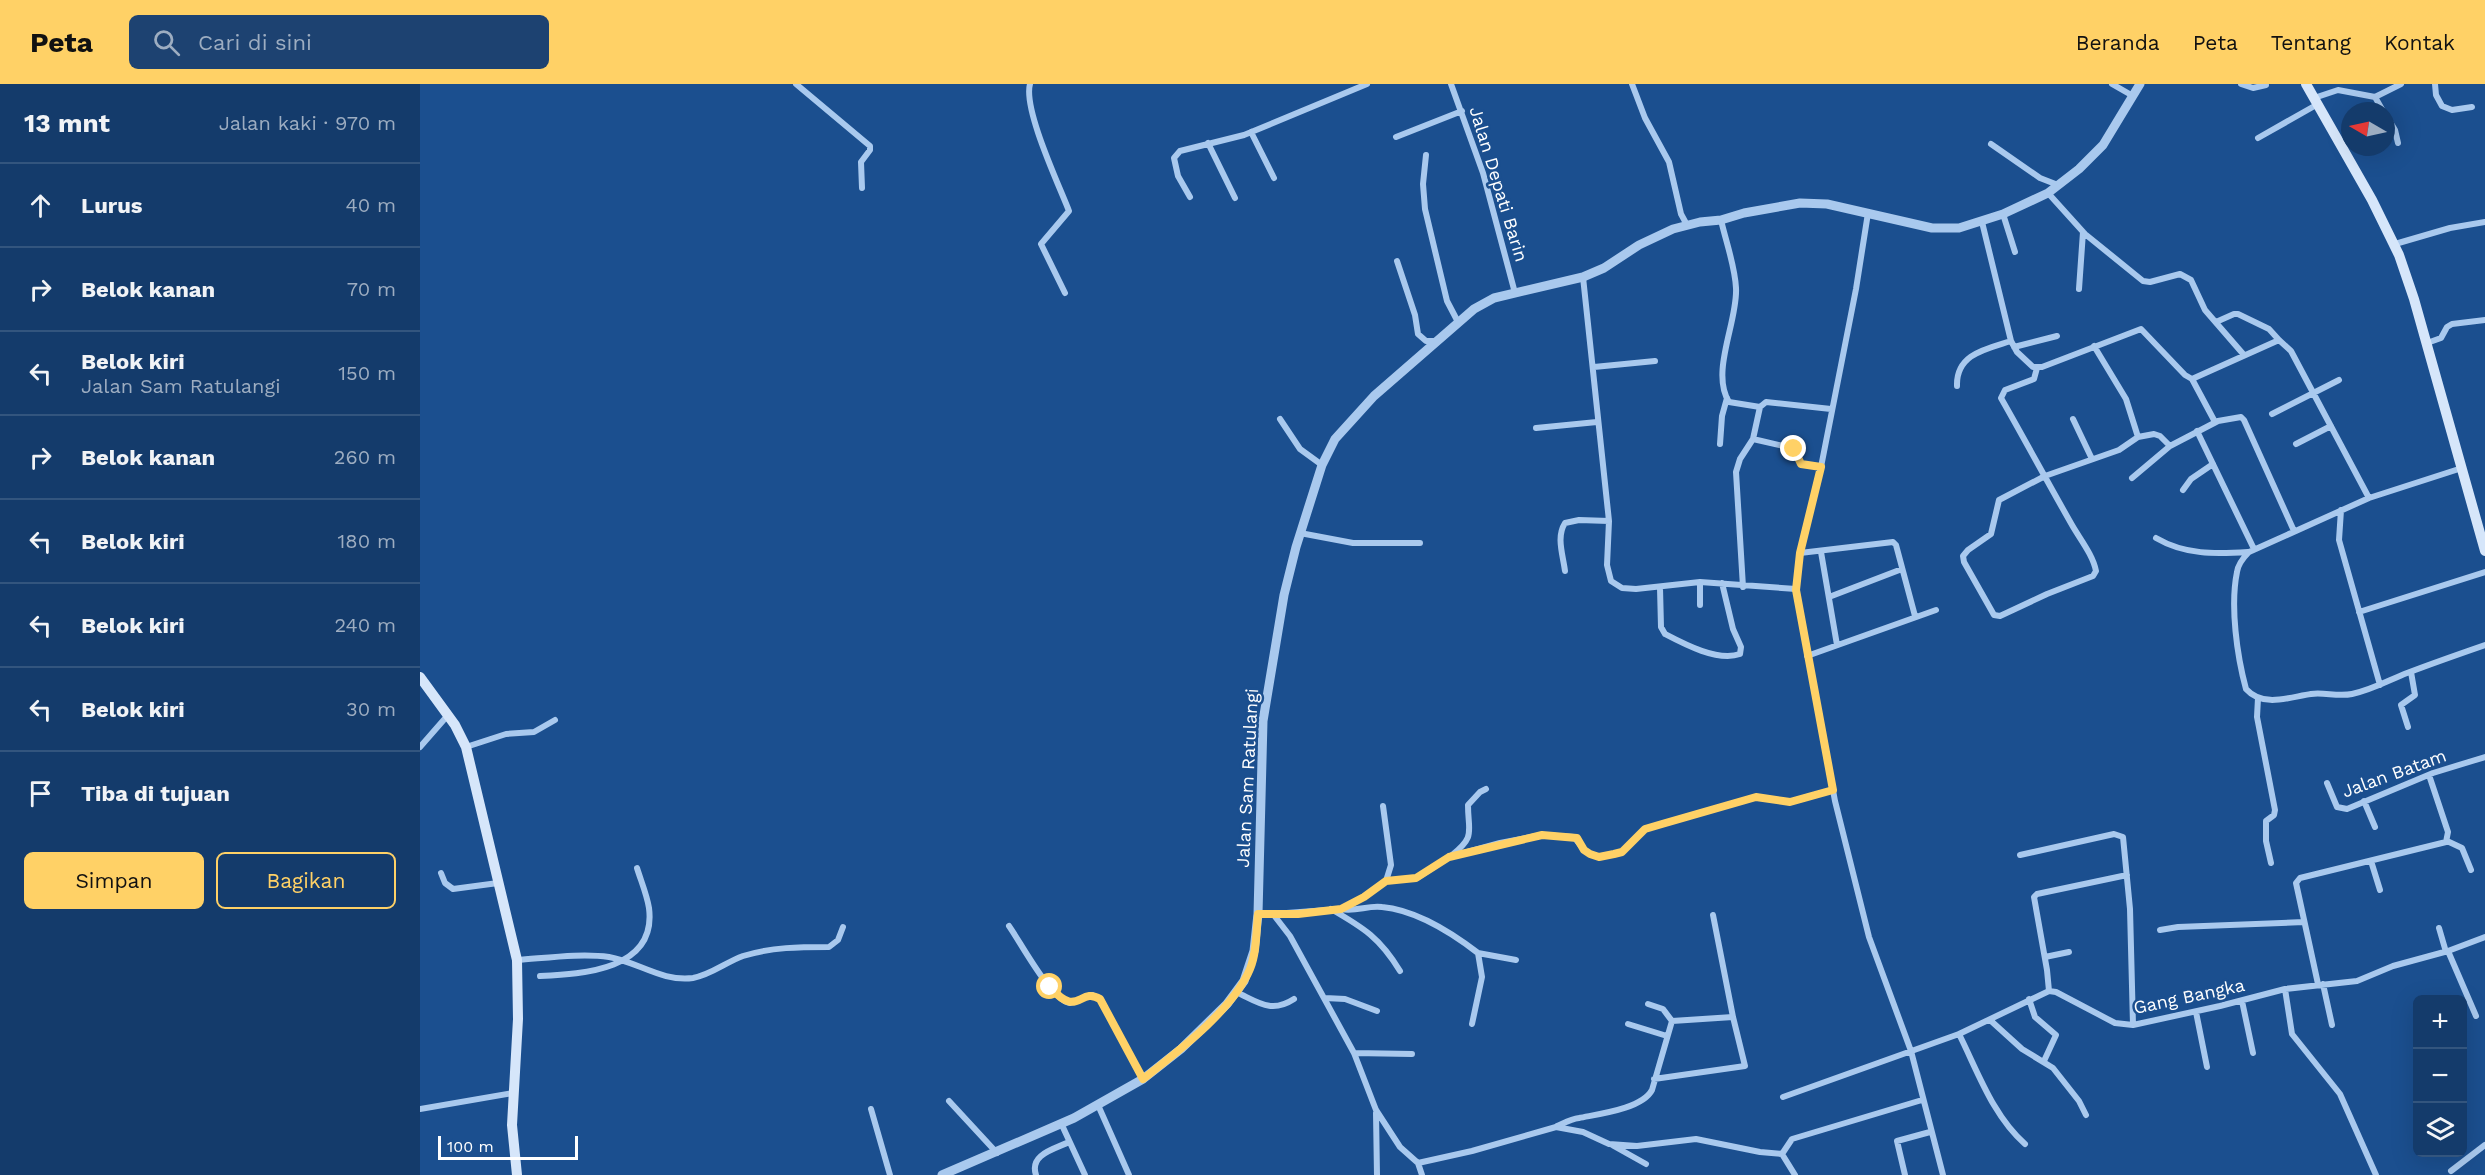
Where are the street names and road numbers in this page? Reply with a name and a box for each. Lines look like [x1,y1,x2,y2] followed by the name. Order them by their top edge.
[1465,104,1533,264] street label: Jalan Depati Barin
[1232,688,1262,868] street label: Jalan Sam Ratulangi
[2339,744,2449,802] street label: Jalan Batam
[2132,974,2246,1018] street label: Gang Bangka

